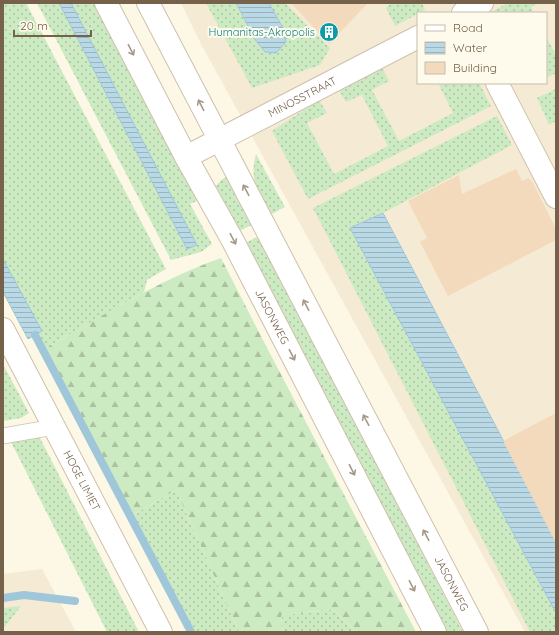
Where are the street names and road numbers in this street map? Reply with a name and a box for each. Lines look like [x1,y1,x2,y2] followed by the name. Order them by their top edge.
[266,73,339,120] street label: MINOSSTRAAT
[252,287,292,347] street label: JASONWEG
[60,448,104,514] street label: HOGE LIMIET
[431,553,472,613] street label: JASONWEG

